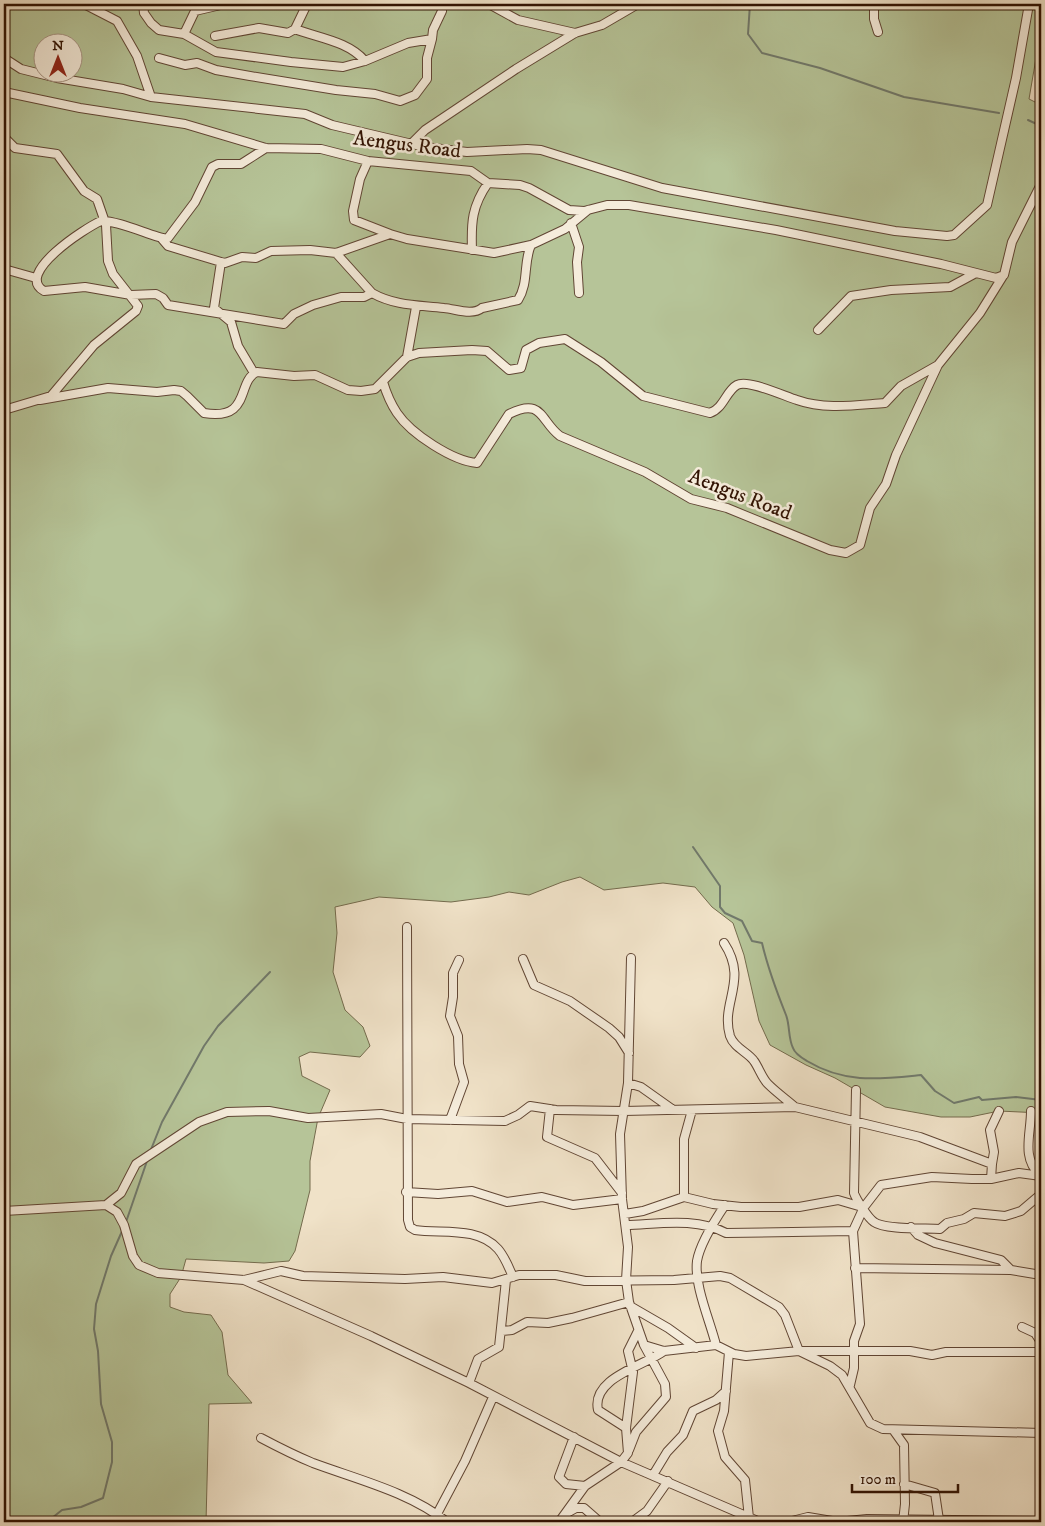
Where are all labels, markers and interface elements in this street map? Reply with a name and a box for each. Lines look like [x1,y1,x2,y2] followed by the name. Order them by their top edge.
[32,32,82,82] north arrow
[52,37,64,55] text: N
[352,125,463,165] street label: Aengus Road
[685,463,796,527] street label: Aengus Road
[852,1461,959,1493] scale bar
[860,1470,896,1489] text: 100 m

